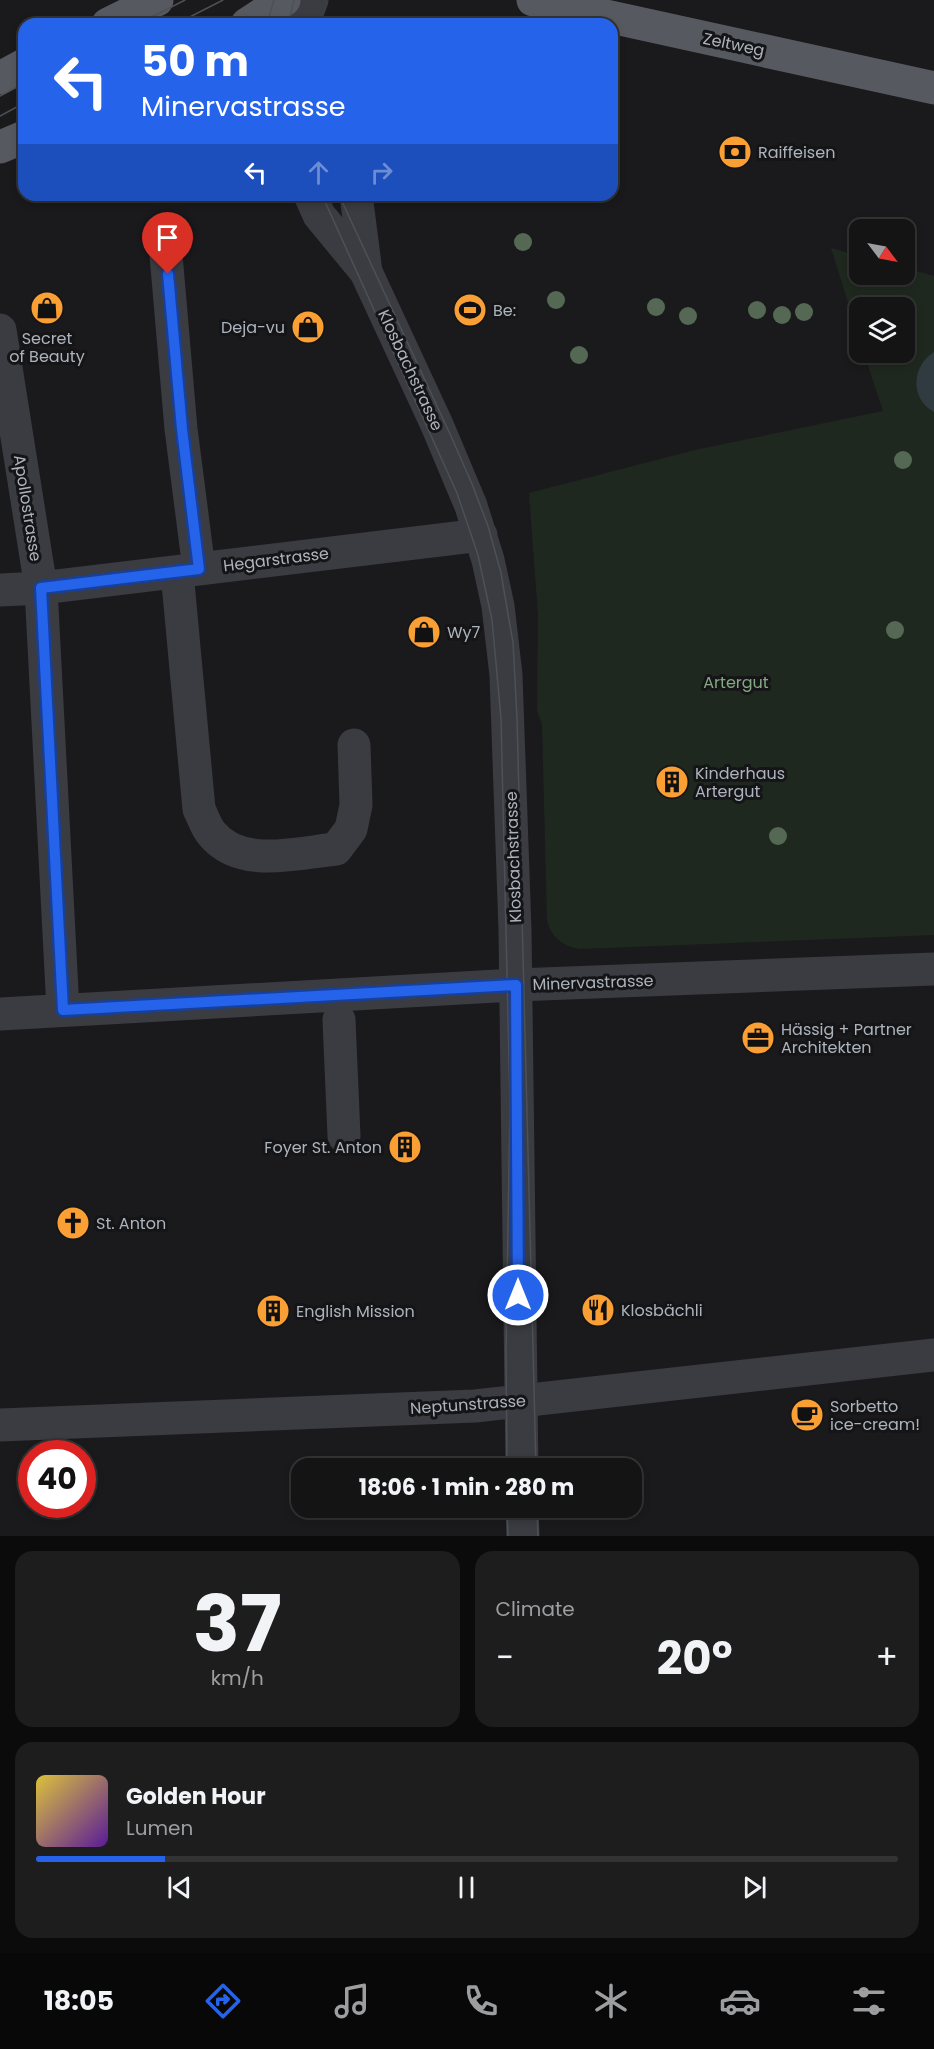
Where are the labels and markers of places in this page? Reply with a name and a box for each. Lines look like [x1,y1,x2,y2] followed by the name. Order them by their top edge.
[717,134,753,170] bank icon: Raiffeisen
[758,141,835,164] place label: Raiffeisen
[142,212,193,274] pin
[29,290,65,326] shop icon: Secret of Beauty
[452,292,488,328] sports icon: Be:
[493,299,516,322] place label: Be:
[290,309,326,345] shop icon: Deja-vu
[221,316,285,339] place label: Deja-vu
[9,327,85,368] place label: Secret of Beauty
[406,614,442,650] shop icon: Wy7
[447,621,481,644] place label: Wy7
[695,762,785,803] place label: Kinderhaus Artergut
[654,764,690,800] building icon: Kinderhaus Artergut
[781,1018,912,1059] place label: Hässig + Partner Architekten
[740,1020,776,1056] office icon: Hässig + Partner Architekten
[387,1129,423,1165] building icon: Foyer St. Anton
[264,1136,382,1159] place label: Foyer St. Anton
[55,1205,91,1241] church icon: St. Anton
[96,1212,166,1235] place label: St. Anton
[580,1292,616,1328] restaurant icon: Klosbächli
[255,1293,291,1329] building icon: English Mission
[621,1299,703,1322] place label: Klosbächli
[296,1300,415,1323] place label: English Mission
[830,1395,920,1436] place label: Sorbetto ice-cream!
[789,1397,825,1433] cafe icon: Sorbetto ice-cream!

